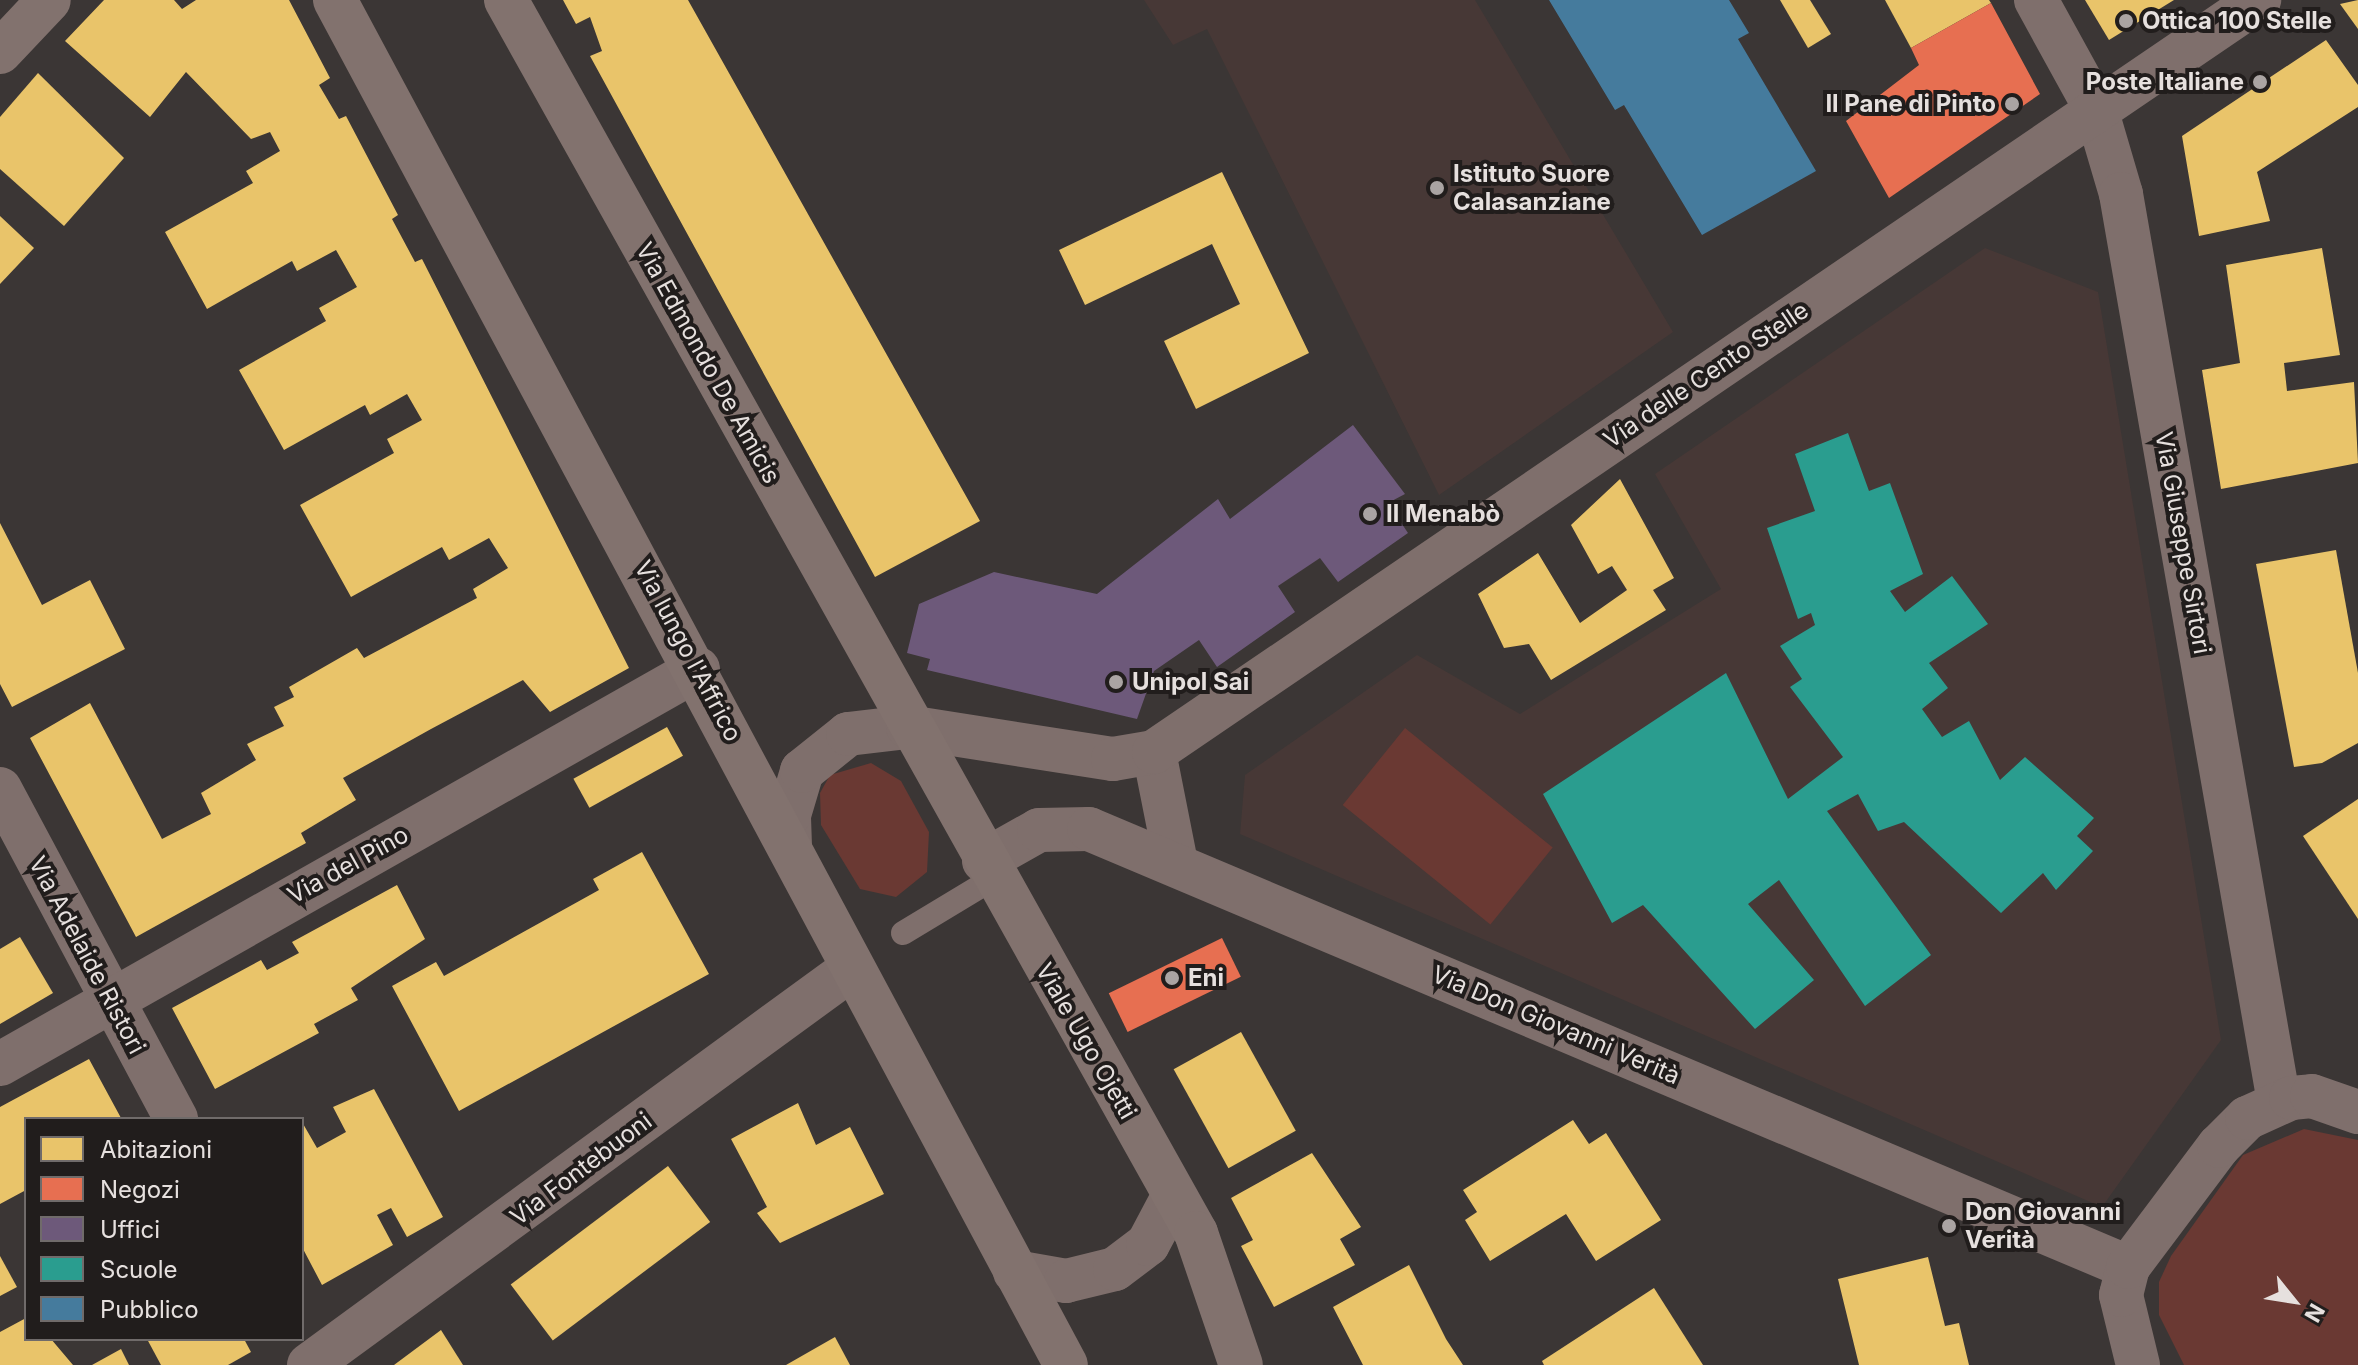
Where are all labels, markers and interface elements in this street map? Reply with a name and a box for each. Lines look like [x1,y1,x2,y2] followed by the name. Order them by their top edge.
[2142,7,2332,35] place label: Ottica 100 Stelle
[2117,12,2135,30] marker: Ottica 100 Stelle
[2086,68,2244,96] place label: Poste Italiane
[2251,73,2269,91] marker: Poste Italiane
[1825,90,1996,118] place label: Il Pane di Pinto
[2003,95,2021,113] marker: Il Pane di Pinto
[1453,160,1611,216] place label: Istituto Suore Calasanziane
[1428,179,1446,197] marker: Istituto Suore Calasanziane
[630,238,786,488] street label: Via Edmondo De Amicis
[1598,296,1814,454] street label: Via delle Cento Stelle
[2149,430,2217,656] street label: Via Giuseppe Sirtori
[1386,500,1500,528] place label: Il Menabò
[1361,505,1379,523] marker: Il Menabò
[628,556,748,746] street label: Via lungo l'Affrico
[1132,668,1249,696] place label: Unipol Sai
[1107,673,1125,691] marker: Unipol Sai
[283,820,413,910] street label: Via del Pino
[23,851,151,1059] street label: Via Adelaide Ristori
[1030,958,1142,1124] street label: Viale Ugo Ojetti
[1428,960,1684,1090] street label: Via Don Giovanni Verità
[1188,964,1224,992] place label: Eni
[1163,969,1181,987] marker: Eni
[505,1107,657,1231] street label: Via Fontebuoni
[24,1117,304,1341] legend
[100,1135,212,1164] text: Abitazioni
[100,1175,180,1204] text: Negozi
[1965,1198,2121,1254] place label: Don Giovanni Verità
[100,1215,160,1244] text: Uffici
[1940,1217,1958,1235] marker: Don Giovanni Verità
[100,1255,178,1284] text: Scuole
[2254,1261,2334,1341] north arrow
[100,1295,199,1324] text: Pubblico
[2299,1299,2330,1327] text: N

